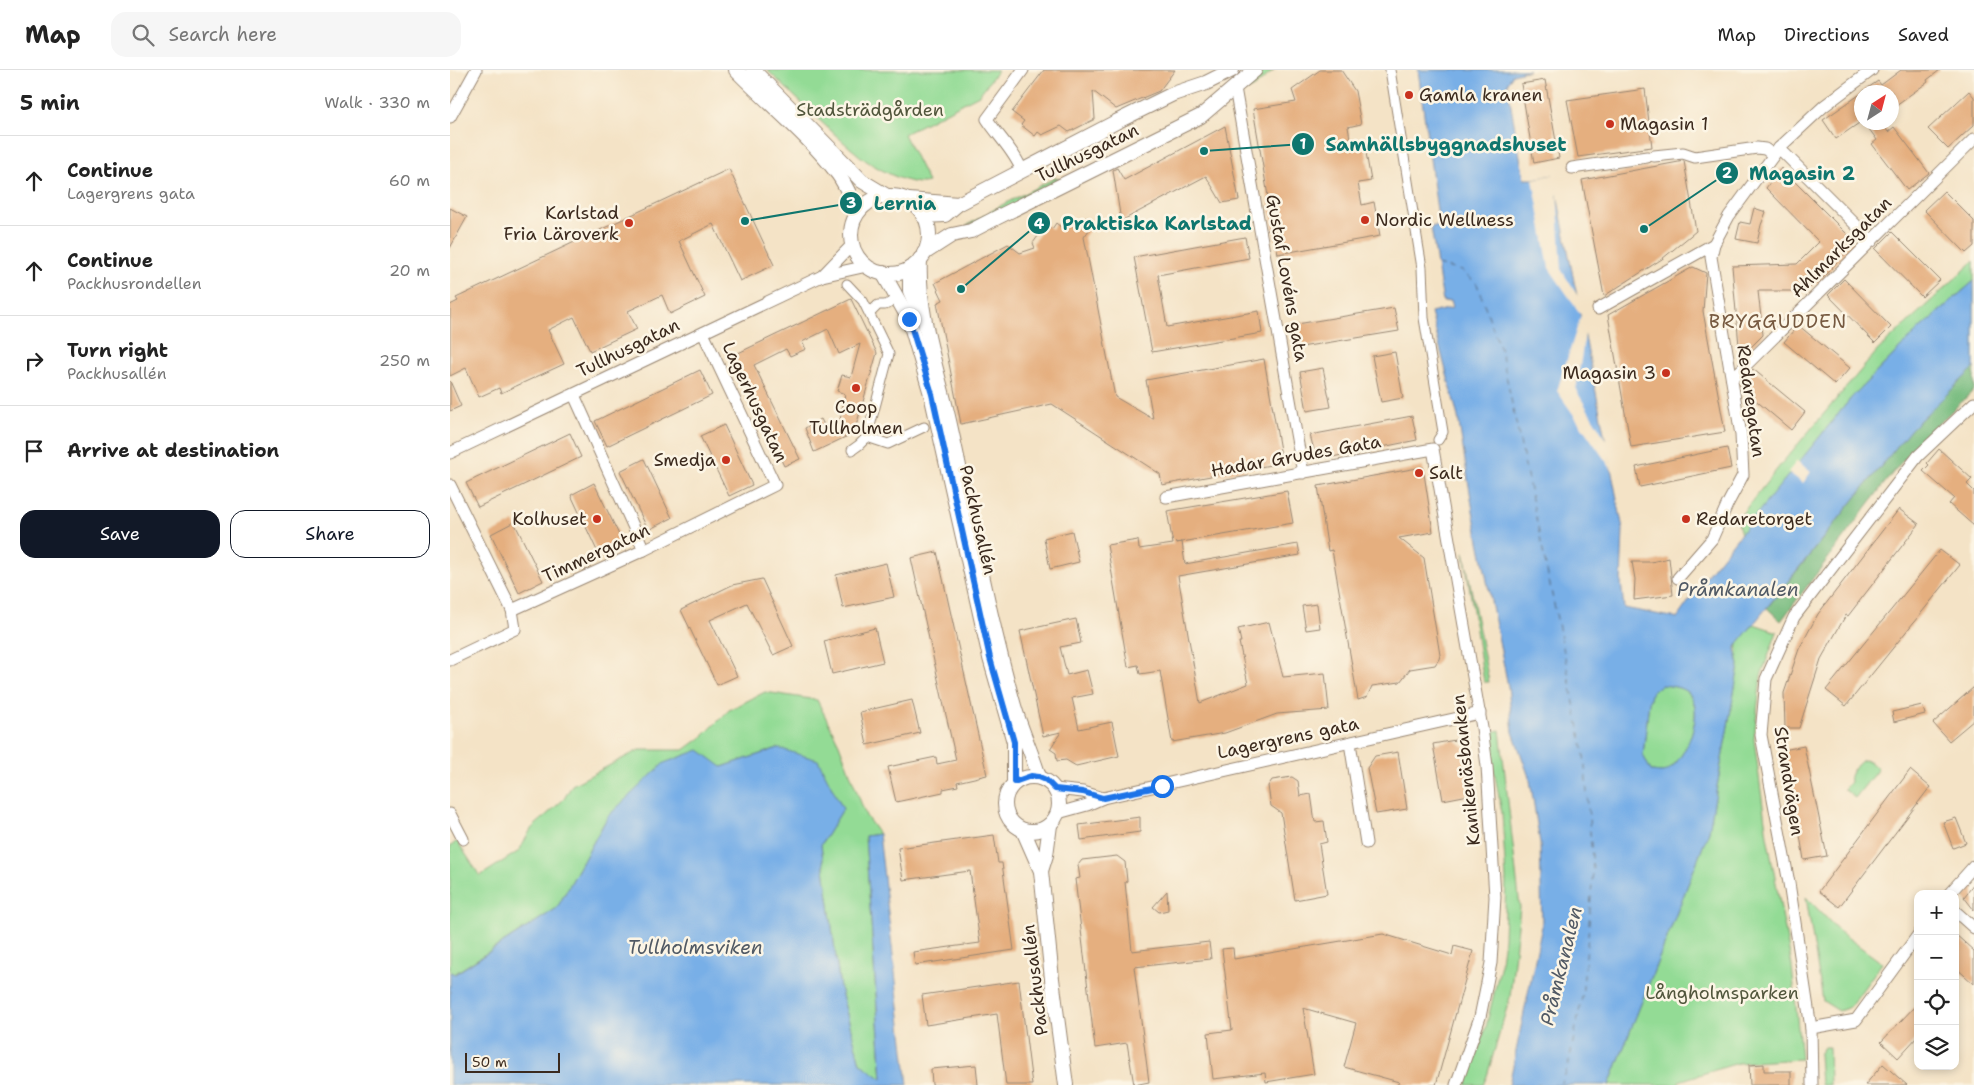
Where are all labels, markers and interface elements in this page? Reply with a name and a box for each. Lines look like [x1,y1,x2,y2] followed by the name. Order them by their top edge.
[111,12,461,57] search box
[25,19,81,51] text: Map
[129,21,157,49] icon: search
[169,22,277,47] text: Search here
[1718,23,1756,47] text: Map
[1784,23,1870,47] text: Directions
[1898,23,1949,47] text: Saved
[1419,83,1542,107] place label: Gamla kranen
[1854,85,1899,130] north arrow
[20,89,80,117] text: 5 min
[1403,89,1415,101] marker: Gamla kranen
[324,92,430,113] text: Walk · 330 m
[796,98,944,122] park label: Stadsträdgården
[1620,112,1708,136] place label: Magasin 1
[1032,118,1142,188] street label: Tullhusgatan
[1604,118,1616,130] marker: Magasin 1
[1290,127,1577,161] callout: Samhällsbyggnadshuset
[1325,132,1567,157] text: Samhällsbyggnadshuset
[1300,134,1307,154] text: 1
[1714,156,1865,190] callout: Magasin 2
[67,158,153,183] text: Continue
[1749,161,1855,186] text: Magasin 2
[1722,163,1733,183] text: 2
[20,167,48,195] icon: ahead
[389,170,430,191] text: 60 m
[67,183,195,204] text: Lagergrens gata
[838,186,946,220] callout: Lernia
[874,191,936,216] text: Lernia
[1785,191,1897,303] street label: Ahlmarksgatan
[1260,192,1314,364] street label: Gustaf Lovéns gata
[846,193,856,213] text: 3
[503,201,619,246] place label: Karlstad Fria Läroverk
[1027,206,1262,240] callout: Praktiska Karlstad
[1375,208,1514,232] place label: Nordic Wellness
[1062,211,1252,236] text: Praktiska Karlstad
[1034,214,1045,234] text: 4
[1359,214,1371,226] marker: Nordic Wellness
[623,217,635,229] marker: Karlstad Fria Läroverk
[67,248,153,273] text: Continue
[20,257,48,285] icon: ahead
[389,260,430,281] text: 20 m
[67,273,202,294] text: Packhusrondellen
[898,308,921,331] route end
[1709,309,1847,334] district label: BRYGGUDDEN
[573,313,683,383] street label: Tullhusgatan
[67,338,168,363] text: Turn right
[717,338,793,466] street label: Lagerhusgatan
[1731,343,1771,459] street label: Redaregatan
[20,347,48,375] icon: right
[379,350,430,371] text: 250 m
[1562,361,1656,385] place label: Magasin 3
[67,363,166,384] text: Packhusallén
[1660,367,1672,379] marker: Magasin 3
[850,382,862,394] marker: Coop Tullholmen
[809,395,903,440] place label: Coop Tullholmen
[1209,429,1383,483] street label: Hadar Grudes Gata
[20,437,48,465] icon: arrive
[67,438,279,463] text: Arrive at destination
[654,448,716,472] place label: Smedja
[720,454,732,466] marker: Smedja
[1429,461,1463,485] place label: Salt
[954,463,1002,577] street label: Packhusallén
[1413,467,1425,479] marker: Salt
[512,507,587,531] place label: Kolhuset
[1696,507,1812,531] place label: Redaretorget
[20,510,220,558] button: Save
[230,510,430,558] button: Share
[591,513,603,525] marker: Kolhuset
[1680,513,1692,525] marker: Redaretorget
[538,518,654,588] street label: Timmergatan
[1677,577,1799,602] water label: Pråmkanalen
[1446,693,1486,847] street label: Kanikenäsbanken
[1215,711,1361,765] street label: Lagergrens gata
[1769,725,1809,837] street label: Strandvägen
[1151,775,1174,798] route start
[1914,890,1959,1070] map controls
[1914,890,1959,935] button: +
[1534,904,1588,1028] water label: Pråmkanalen
[1016,923,1054,1037] street label: Packhusallén
[627,935,763,960] water label: Tullholmsviken
[1914,935,1959,980] button: −
[1914,980,1959,1025] button: locate
[1645,981,1799,1005] park label: Långholmsparken
[1914,1025,1959,1070] button: layers
[465,1050,560,1073] scale bar
[472,1053,507,1071] text: 50 m

